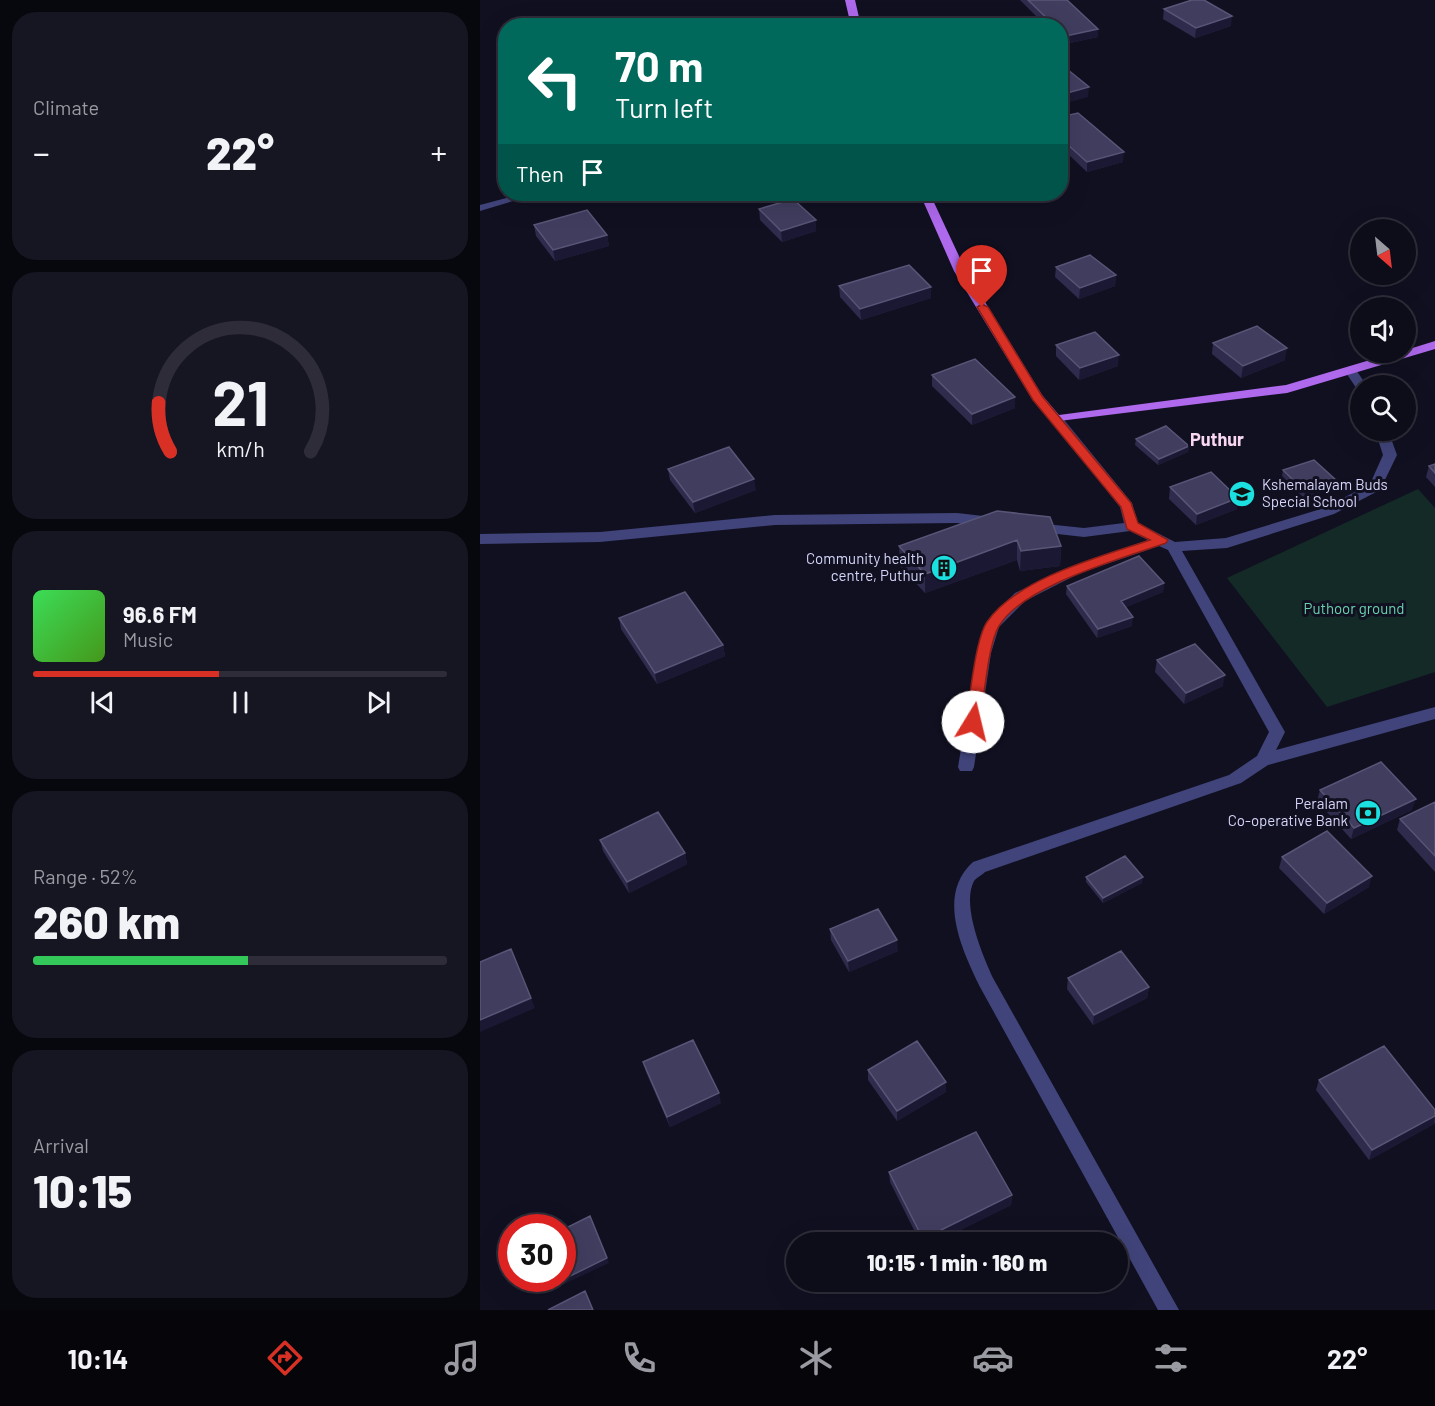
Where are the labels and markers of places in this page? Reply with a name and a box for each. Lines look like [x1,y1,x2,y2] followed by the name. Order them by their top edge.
[956,245,1007,307] pin
[1262,475,1388,510] place label: Kshemalayam Buds Special School
[1227,479,1257,509] school or university icon: Kshemalayam Buds Special School
[806,549,925,584] place label: Community health centre, Puthur
[929,553,959,583] building icon: Community health centre, Puthur
[1228,794,1348,829] place label: Peralam Co-operative Bank
[1353,798,1383,828] bank icon: Peralam Co-operative Bank

